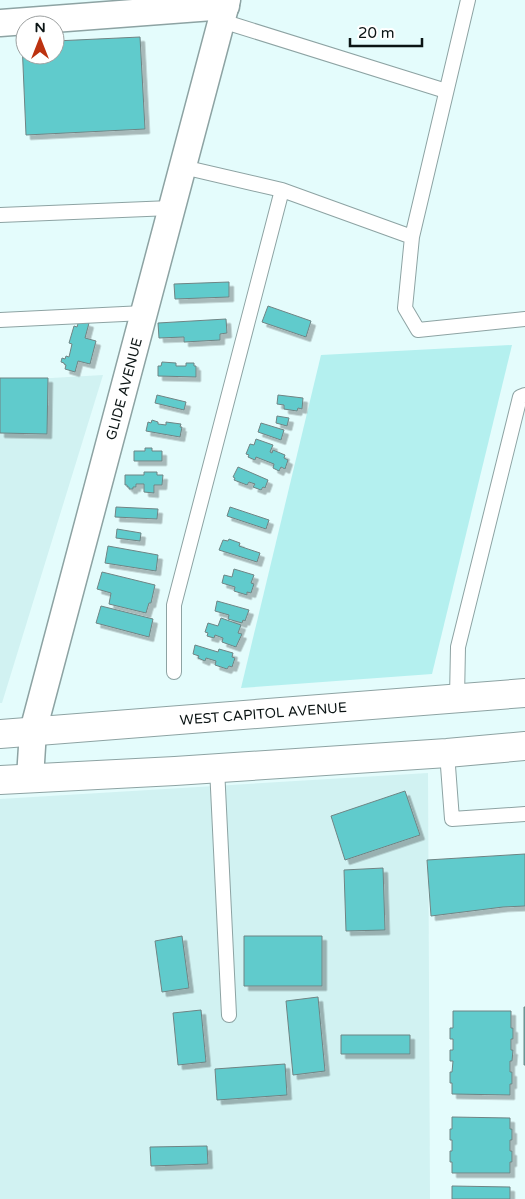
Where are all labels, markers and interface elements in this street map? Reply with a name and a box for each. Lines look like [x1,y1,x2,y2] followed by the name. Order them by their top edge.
[15,15,65,65] north arrow
[350,15,422,47] scale bar
[34,19,46,36] text: N
[358,24,395,42] text: 20 m
[102,336,145,442] street label: GLIDE AVENUE
[179,698,347,728] street label: WEST CAPITOL AVENUE

